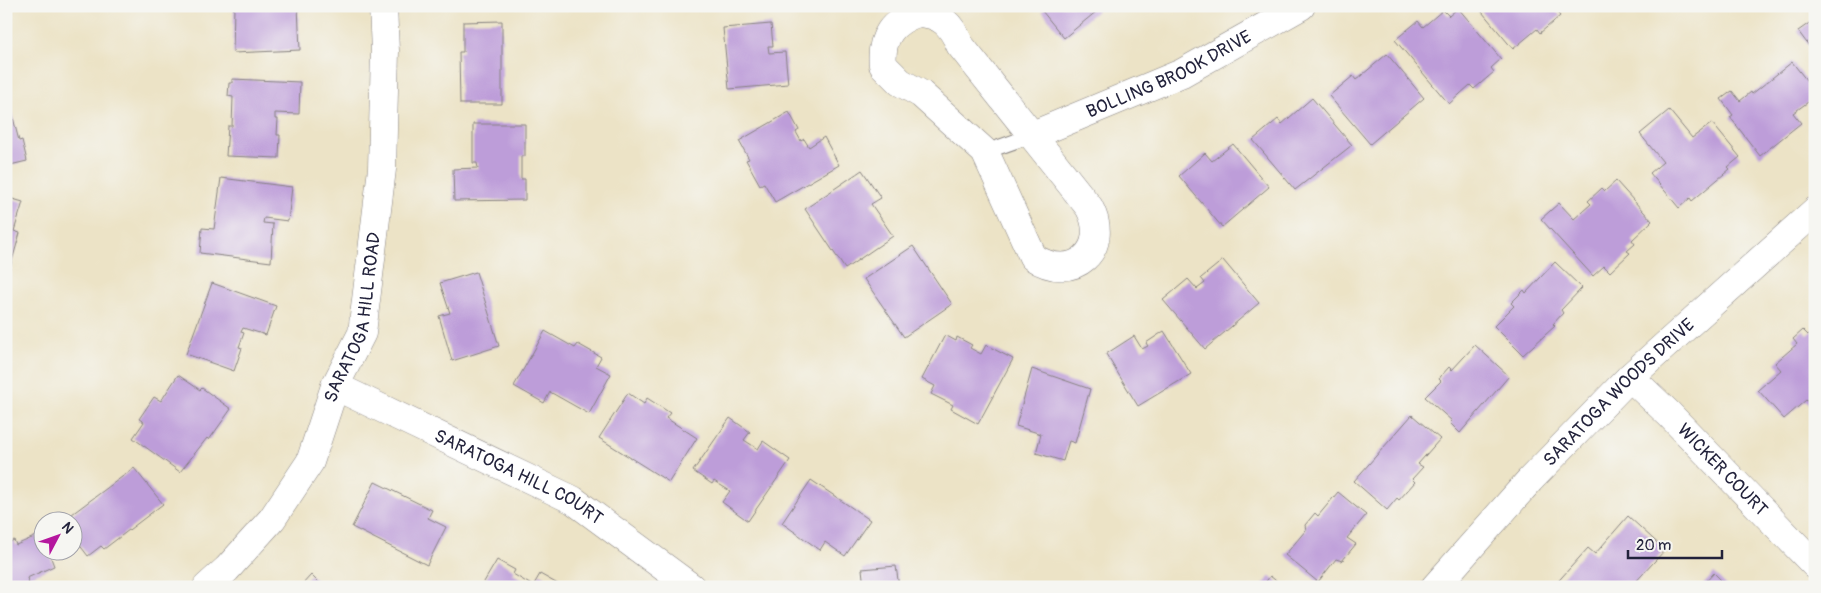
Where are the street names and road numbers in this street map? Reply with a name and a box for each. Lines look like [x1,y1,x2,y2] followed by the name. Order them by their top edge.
[1083,25,1256,123] street label: BOLLING BROOK DRIVE
[319,231,386,405] street label: SARATOGA HILL ROAD
[1538,314,1700,471] street label: SARATOGA WOODS DRIVE
[1672,419,1772,521] street label: WICKER COURT
[430,424,607,530] street label: SARATOGA HILL COURT

